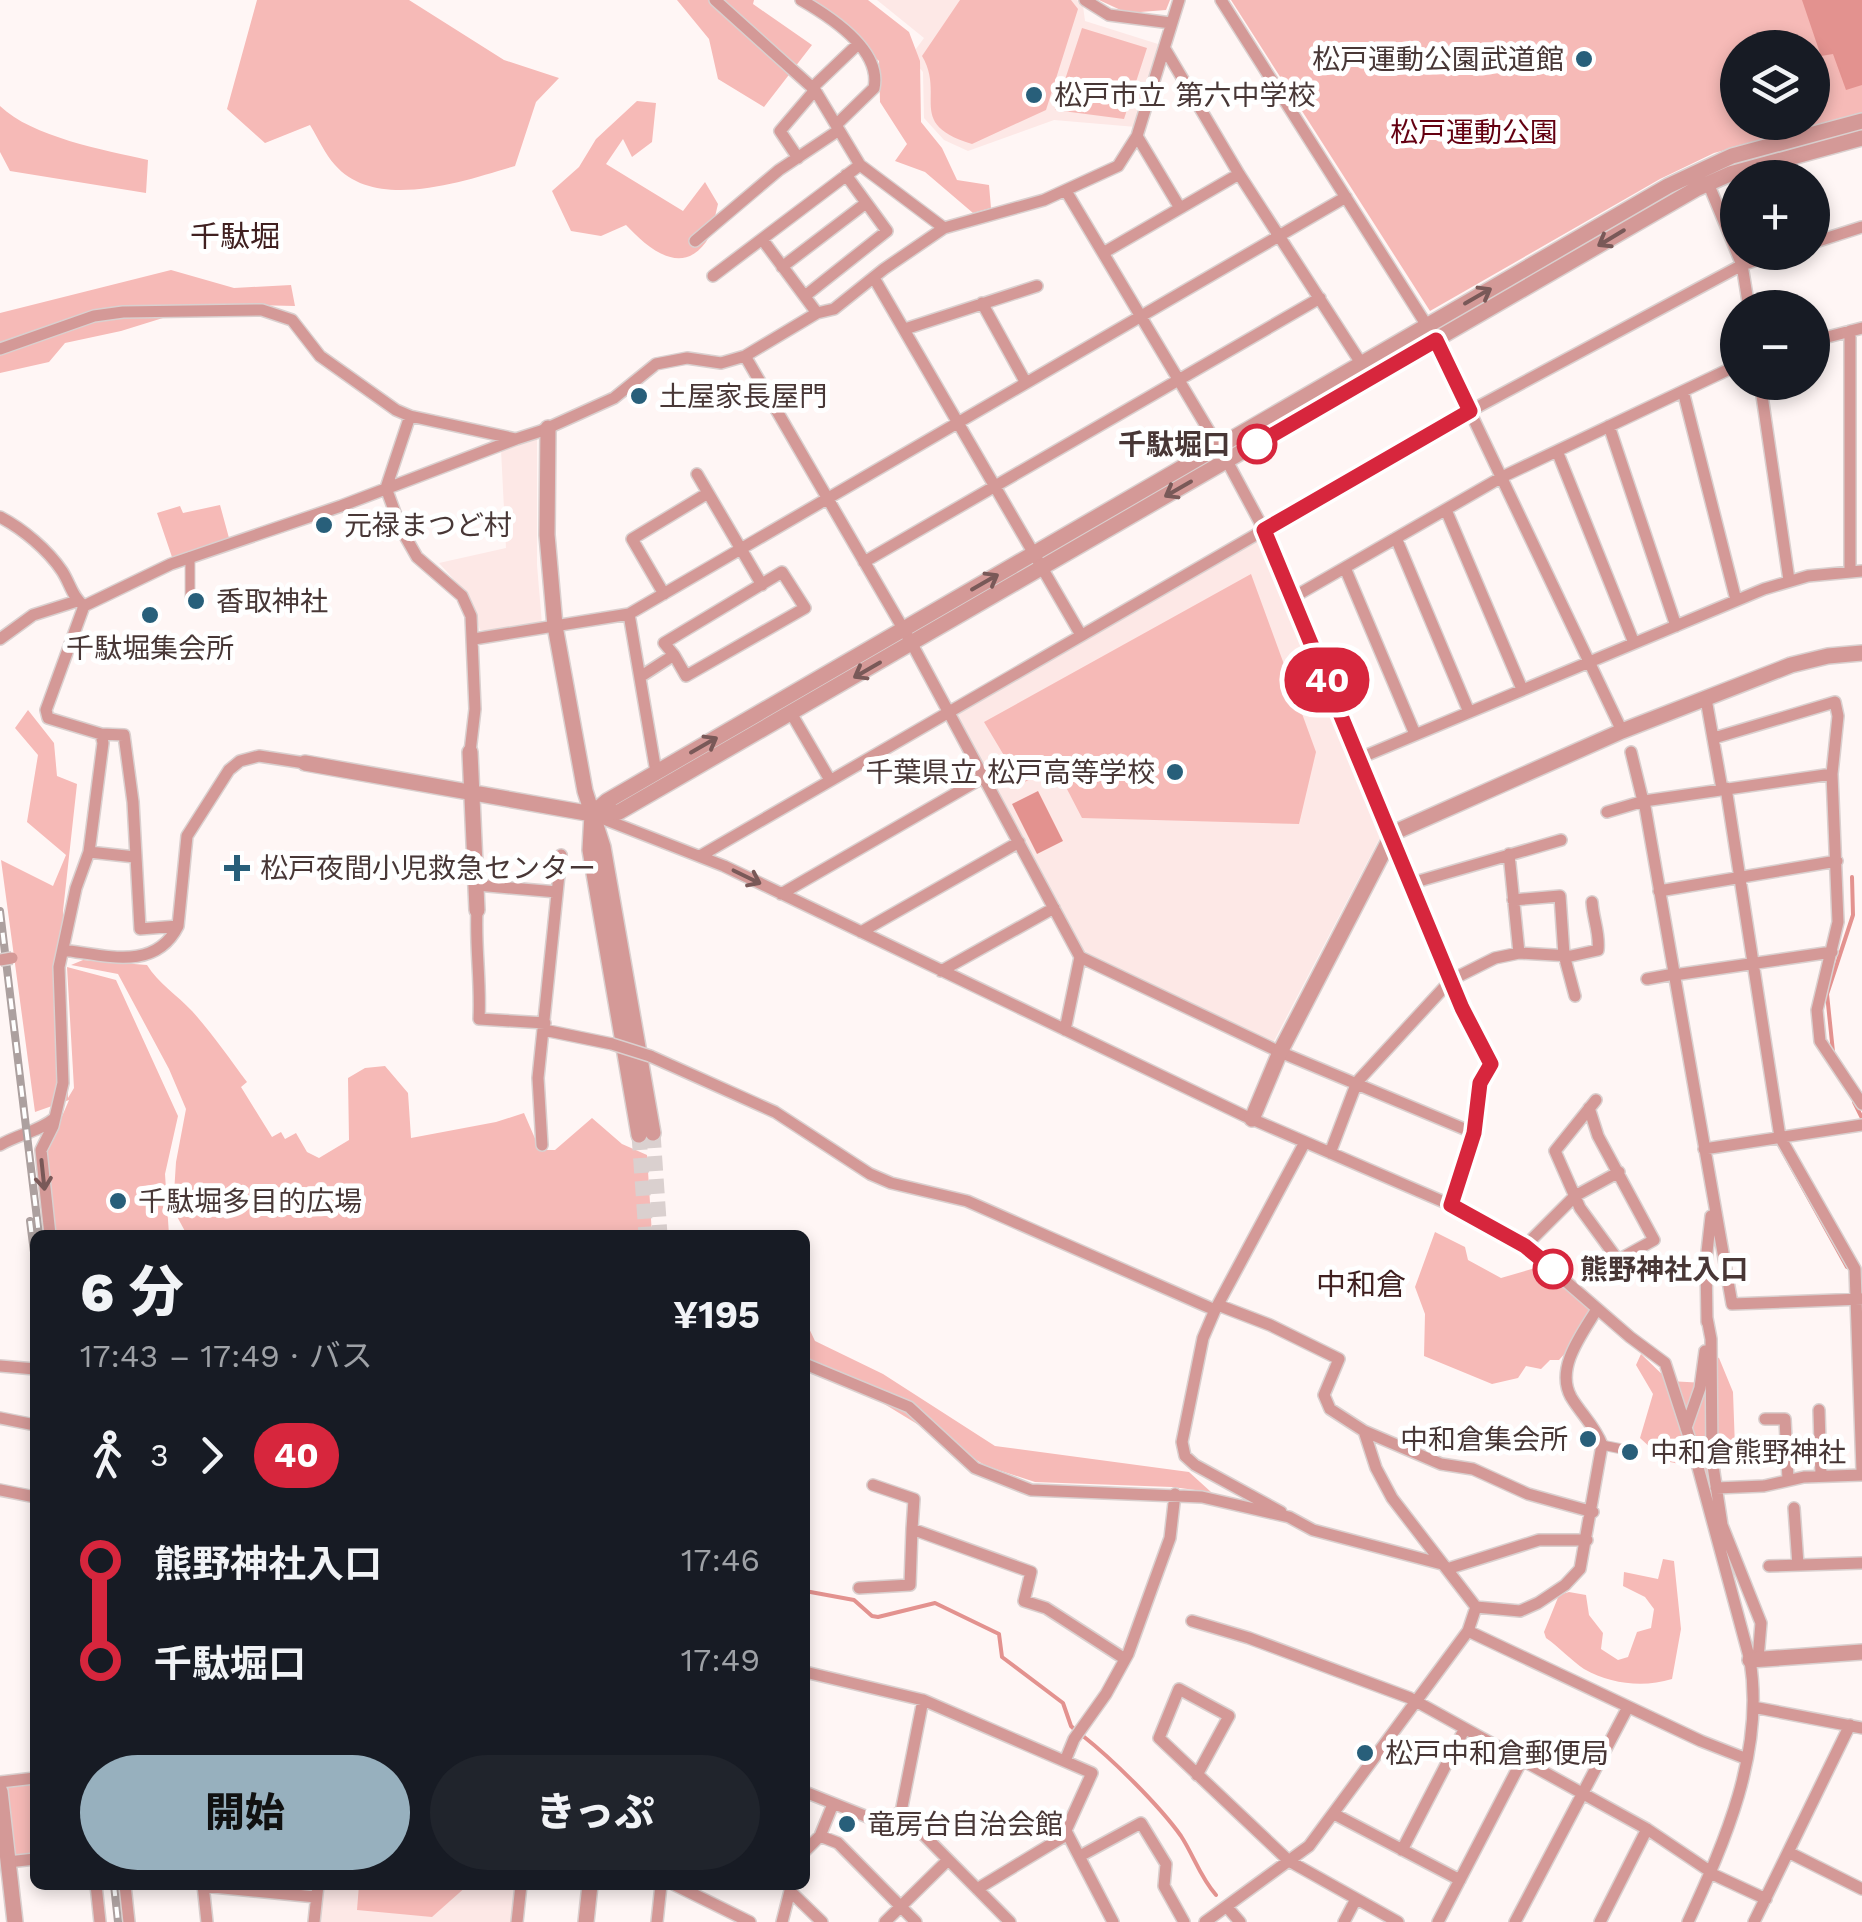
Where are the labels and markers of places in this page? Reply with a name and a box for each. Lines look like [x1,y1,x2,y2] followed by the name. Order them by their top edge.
[1312,43,1564,76] place label: 松戸運動公園武道館
[1573,48,1595,70] marker: 松戸運動公園武道館
[1054,79,1316,112] place label: 松戸市立 第六中学校
[1023,84,1045,106] marker: 松戸市立 第六中学校
[659,380,827,413] place label: 土屋家長屋門
[628,385,650,407] marker: 土屋家長屋門
[1238,425,1276,463] marker: 千駄堀口
[1118,428,1230,461] place label: 千駄堀口
[344,509,512,542] place label: 元禄まつど村
[313,514,335,536] marker: 元禄まつど村
[216,585,328,618] place label: 香取神社
[185,590,207,612] marker: 香取神社
[139,604,161,626] marker: 千駄堀集会所
[66,632,234,665] place label: 千駄堀集会所
[865,756,1155,789] place label: 千葉県立 松戸高等学校
[1164,761,1186,783] marker: 千葉県立 松戸高等学校
[260,852,596,885] place label: 松戸夜間小児救急センター
[224,855,250,881] marker: 松戸夜間小児救急センター
[138,1185,362,1218] place label: 千駄堀多目的広場
[107,1190,129,1212] marker: 千駄堀多目的広場
[1534,1250,1572,1288] marker: 熊野神社入口
[1580,1253,1748,1286] place label: 熊野神社入口
[1400,1423,1568,1456] place label: 中和倉集会所
[1577,1428,1599,1450] marker: 中和倉集会所
[1650,1436,1846,1469] place label: 中和倉熊野神社
[1619,1441,1641,1463] marker: 中和倉熊野神社
[1385,1737,1609,1770] place label: 松戸中和倉郵便局
[1354,1742,1376,1764] marker: 松戸中和倉郵便局
[867,1808,1063,1841] place label: 竜房台自治会館
[836,1813,858,1835] marker: 竜房台自治会館

